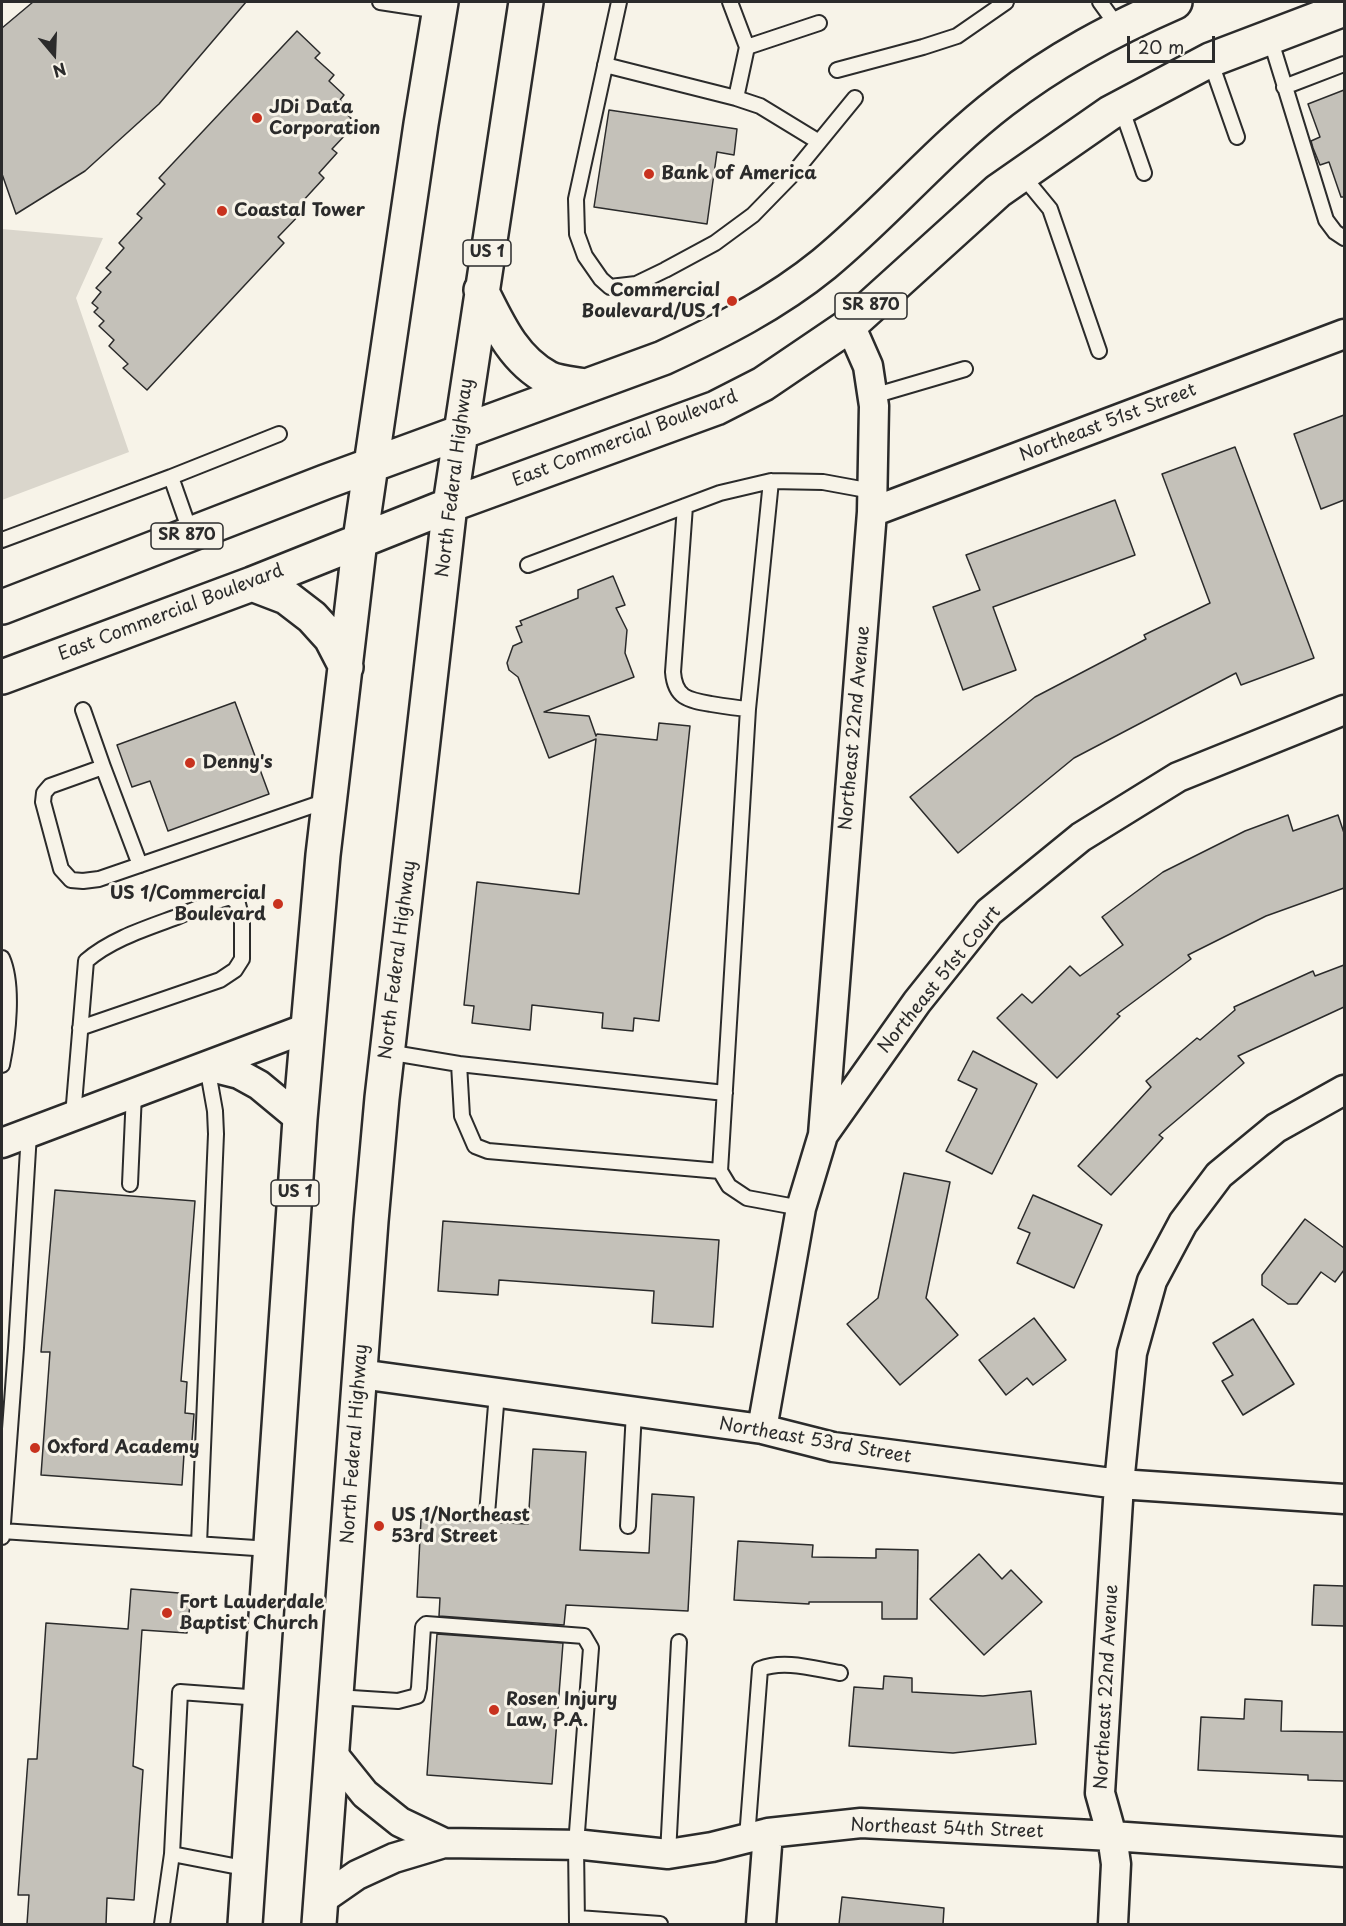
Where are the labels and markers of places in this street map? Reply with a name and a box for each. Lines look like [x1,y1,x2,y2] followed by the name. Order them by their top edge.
[269,97,380,140] place label: JDi Data Corporation
[250,111,264,125] marker: JDi Data Corporation
[661,163,817,185] place label: Bank of America
[642,167,656,181] marker: Bank of America
[234,200,365,222] place label: Coastal Tower
[215,204,229,218] marker: Coastal Tower
[581,280,720,322] place label: Commercial Boulevard/US 1
[725,294,739,308] marker: Commercial Boulevard/US 1
[202,752,273,774] place label: Denny's
[183,756,197,770] marker: Denny's
[110,883,266,926] place label: US 1/Commercial Boulevard
[271,897,285,911] marker: US 1/Commercial Boulevard
[47,1437,199,1459] place label: Oxford Academy
[28,1441,42,1455] marker: Oxford Academy
[391,1505,530,1547] place label: US 1/Northeast 53rd Street
[372,1519,386,1533] marker: US 1/Northeast 53rd Street
[179,1592,324,1634] place label: Fort Lauderdale Baptist Church
[160,1606,174,1620] marker: Fort Lauderdale Baptist Church
[506,1689,617,1732] place label: Rosen Injury Law, P.A.
[487,1703,501,1717] marker: Rosen Injury Law, P.A.

